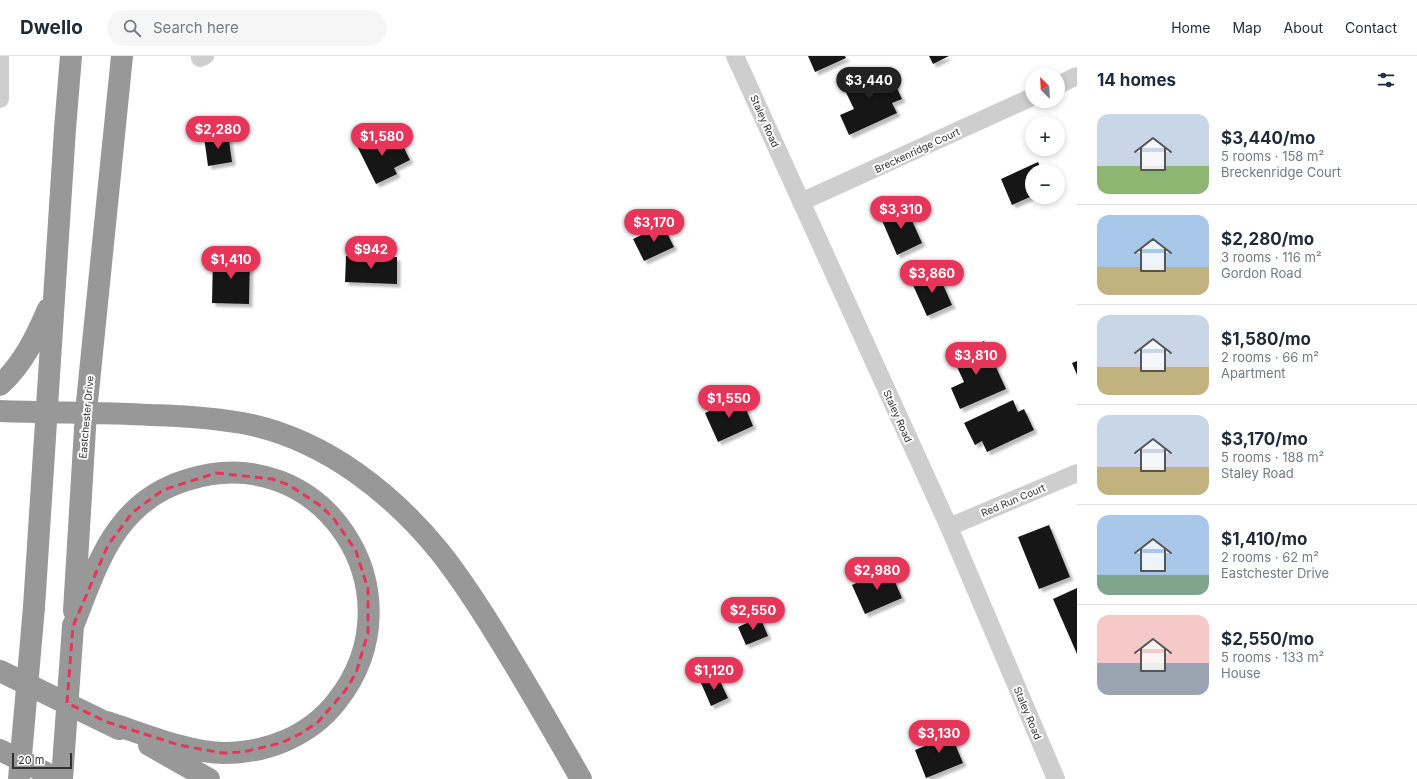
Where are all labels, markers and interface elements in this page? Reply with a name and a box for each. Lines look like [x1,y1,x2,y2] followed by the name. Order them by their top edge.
[107,10,387,46] search box
[20,16,83,39] text: Dwello
[121,17,143,39] icon: search
[153,18,239,37] text: Search here
[1171,19,1210,36] text: Home
[1232,19,1262,36] text: Map
[1284,19,1323,36] text: About
[1345,19,1397,36] text: Contact
[836,67,902,101] pin: $3,440
[1025,68,1065,108] north arrow
[1025,68,1065,204] map controls
[1375,69,1397,91] icon: filters
[1097,70,1176,90] text: 14 homes
[845,72,893,88] text: $3,440
[748,93,782,149] street label: Staley Road
[185,116,251,150] pin: $2,280
[1025,116,1065,156] button: +
[195,121,241,137] text: $2,280
[349,123,415,157] pin: $1,580
[873,125,962,175] street label: Breckenridge Court
[360,128,404,144] text: $1,580
[1221,128,1315,148] text: $3,440/mo
[1129,130,1177,178] icon: home
[1221,148,1324,164] text: 5 rooms · 158 m²
[1025,164,1065,204] button: −
[1221,164,1341,180] text: Breckenridge Court
[868,196,934,230] pin: $3,310
[879,201,923,217] text: $3,310
[621,209,687,243] pin: $3,170
[633,214,675,230] text: $3,170
[1221,229,1314,249] text: $2,280/mo
[1129,231,1177,279] icon: home
[347,236,395,270] pin: $942
[354,241,388,257] text: $942
[198,246,264,280] pin: $1,410
[1221,249,1322,265] text: 3 rooms · 116 m²
[210,251,252,267] text: $1,410
[899,260,965,294] pin: $3,860
[909,265,955,281] text: $3,860
[1221,265,1302,281] text: Gordon Road
[1221,329,1311,349] text: $1,580/mo
[1129,331,1177,379] icon: home
[943,342,1009,376] pin: $3,810
[954,347,998,363] text: $3,810
[1221,349,1319,365] text: 2 rooms · 66 m²
[1221,365,1286,381] text: Apartment
[76,375,96,459] street label: Eastchester Drive
[696,385,762,419] pin: $1,550
[881,388,915,444] street label: Staley Road
[707,390,751,406] text: $1,550
[1221,429,1308,449] text: $3,170/mo
[1129,431,1177,479] icon: home
[1221,449,1324,465] text: 5 rooms · 188 m²
[1221,465,1294,481] text: Staley Road
[979,481,1048,519] street label: Red Run Court
[1221,529,1307,549] text: $1,410/mo
[1129,531,1177,579] icon: home
[1221,549,1319,565] text: 2 rooms · 62 m²
[844,557,910,591] pin: $2,980
[854,562,900,578] text: $2,980
[1221,565,1329,581] text: Eastchester Drive
[720,597,786,631] pin: $2,550
[730,602,776,618] text: $2,550
[1221,629,1314,649] text: $2,550/mo
[1129,631,1177,679] icon: home
[1221,649,1324,665] text: 5 rooms · 133 m²
[681,657,747,691] pin: $1,120
[694,662,734,678] text: $1,120
[1221,665,1261,681] text: House
[1012,685,1044,741] street label: Staley Road
[906,720,972,754] pin: $3,130
[918,725,960,741] text: $3,130
[12,751,72,770] scale bar
[18,753,44,767] text: 20 m

